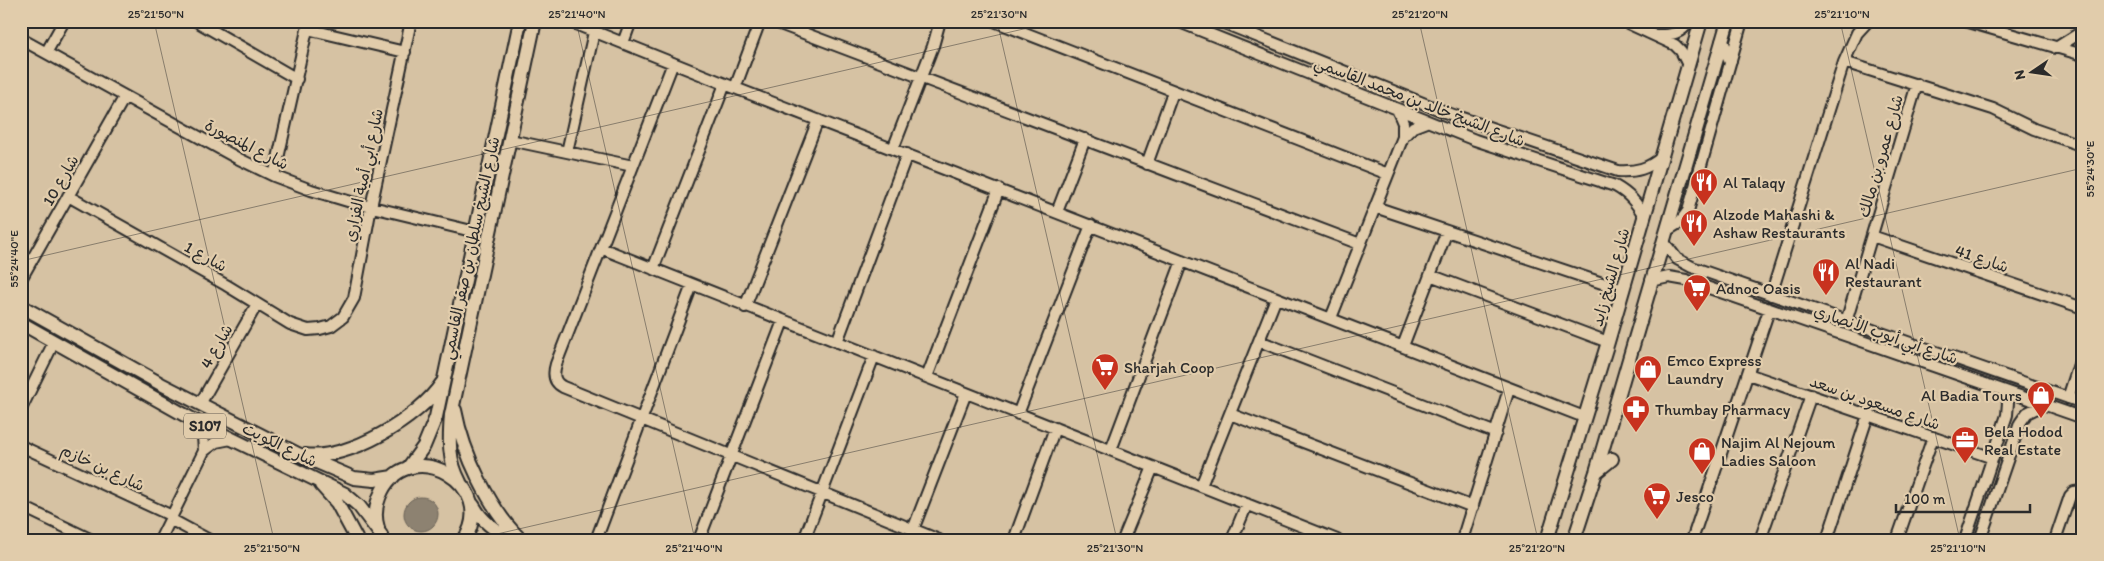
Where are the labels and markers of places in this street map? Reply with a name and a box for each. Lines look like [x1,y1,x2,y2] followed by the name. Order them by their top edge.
[1689,167,1719,206] restaurant icon: Al Talaqy
[1723,173,1786,192] place label: Al Talaqy
[1713,205,1845,242] place label: Alzode Mahashi & Ashaw Restaurants
[1679,208,1709,247] restaurant icon: Alzode Mahashi & Ashaw Restaurants
[1845,254,1922,291] place label: Al Nadi Restaurant
[1811,257,1841,296] restaurant icon: Al Nadi Restaurant
[1682,273,1712,312] supermarket icon: Adnoc Oasis
[1716,279,1801,298] place label: Adnoc Oasis
[1667,351,1762,388] place label: Emco Express Laundry
[1090,352,1120,391] supermarket icon: Sharjah Coop
[1633,354,1663,393] shop icon: Emco Express Laundry
[1124,358,1215,377] place label: Sharjah Coop
[2026,380,2056,419] shop icon: Al Badia Tours
[1921,386,2022,405] place label: Al Badia Tours
[1621,394,1651,433] pharmacy icon: Thumbay Pharmacy
[1655,400,1791,419] place label: Thumbay Pharmacy
[1984,422,2063,459] place label: Bela Hodod Real Estate
[1950,425,1980,464] office icon: Bela Hodod Real Estate
[1721,433,1835,470] place label: Najim Al Nejoum Ladies Saloon
[1687,436,1717,475] shop icon: Najim Al Nejoum Ladies Saloon
[1642,481,1672,520] supermarket icon: Jesco
[1676,487,1714,506] place label: Jesco

